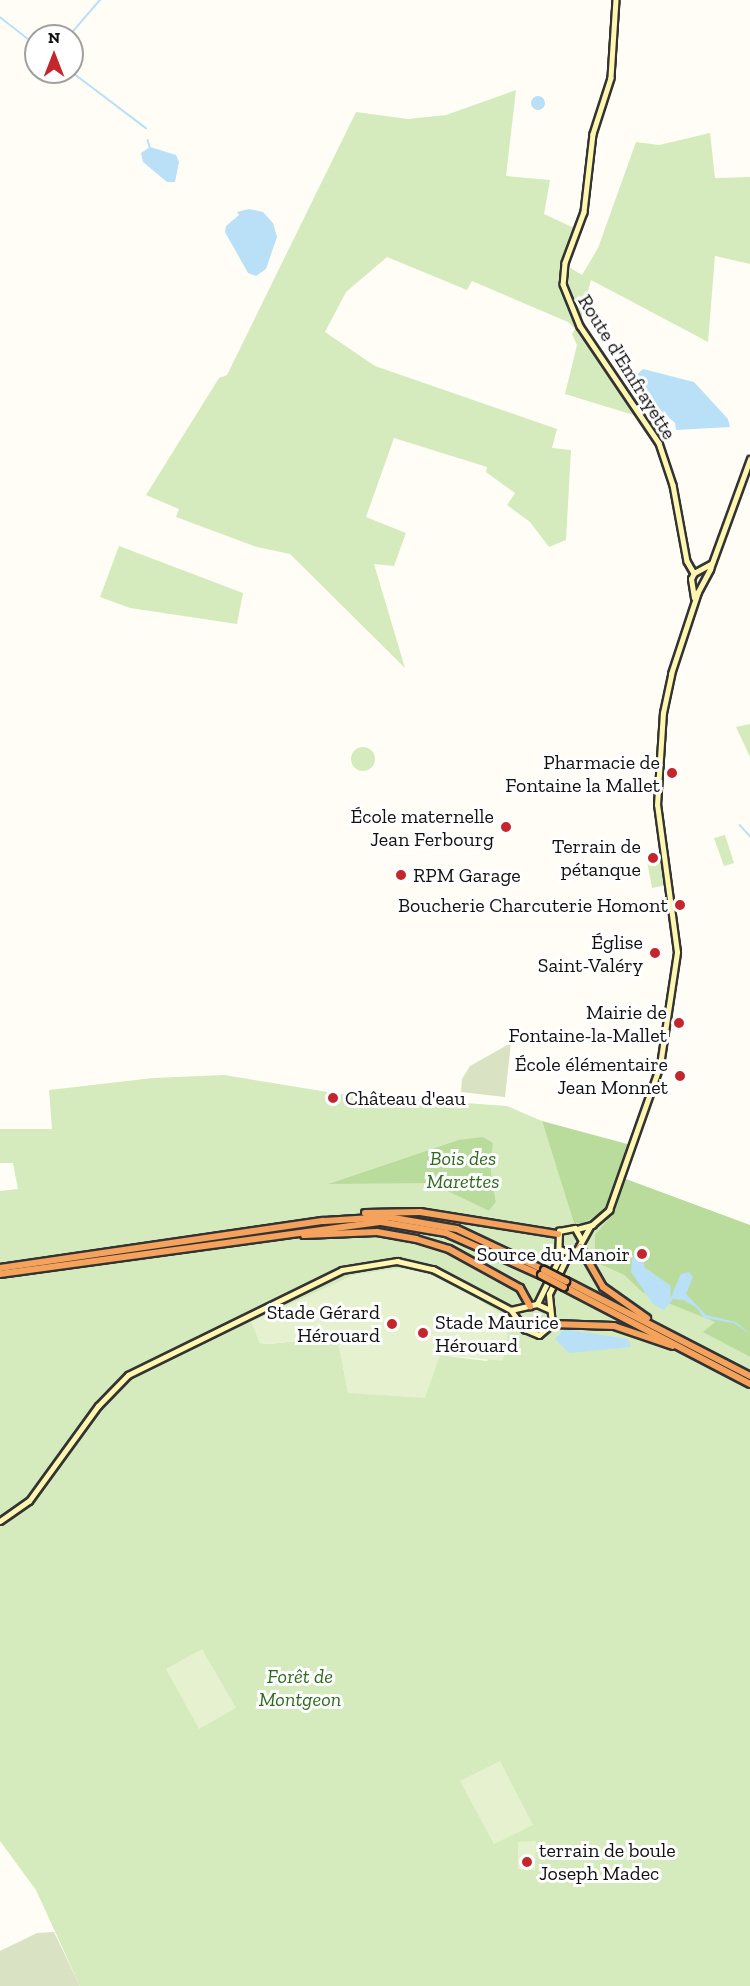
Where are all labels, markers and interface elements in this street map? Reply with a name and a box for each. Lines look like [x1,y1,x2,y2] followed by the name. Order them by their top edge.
[24,24,84,84] north arrow
[48,28,60,47] text: N
[573,290,681,444] street label: Route d'Emfrayette
[505,750,660,797] place label: Pharmacie de Fontaine la Mallet
[665,766,679,780] marker: Pharmacie de Fontaine la Mallet
[350,804,494,851] place label: École maternelle Jean Ferbourg
[499,820,513,834] marker: École maternelle Jean Ferbourg
[552,834,641,881] place label: Terrain de pétanque
[646,851,660,865] marker: Terrain de pétanque
[413,863,521,887] place label: RPM Garage
[394,868,408,882] marker: RPM Garage
[398,893,668,917] place label: Boucherie Charcuterie Homont
[673,898,687,912] marker: Boucherie Charcuterie Homont
[538,930,643,977] place label: Église Saint-Valéry
[648,946,662,960] marker: Église Saint-Valéry
[509,1000,667,1047] place label: Mairie de Fontaine-la-Mallet
[672,1016,686,1030] marker: Mairie de Fontaine-la-Mallet
[515,1052,668,1099] place label: École élémentaire Jean Monnet
[673,1069,687,1083] marker: École élémentaire Jean Monnet
[345,1086,466,1110] place label: Château d'eau
[326,1091,340,1105] marker: Château d'eau
[426,1146,500,1193] park label: Bois des Marettes
[477,1242,630,1266] place label: Source du Manoir
[635,1247,649,1261] marker: Source du Manoir
[267,1300,380,1347] place label: Stade Gérard Hérouard
[435,1310,559,1357] place label: Stade Maurice Hérouard
[385,1317,399,1331] marker: Stade Gérard Hérouard
[416,1326,430,1340] marker: Stade Maurice Hérouard
[259,1664,341,1711] park label: Forêt de Montgeon
[539,1838,676,1885] place label: terrain de boule Joseph Madec
[520,1855,534,1869] marker: terrain de boule Joseph Madec

